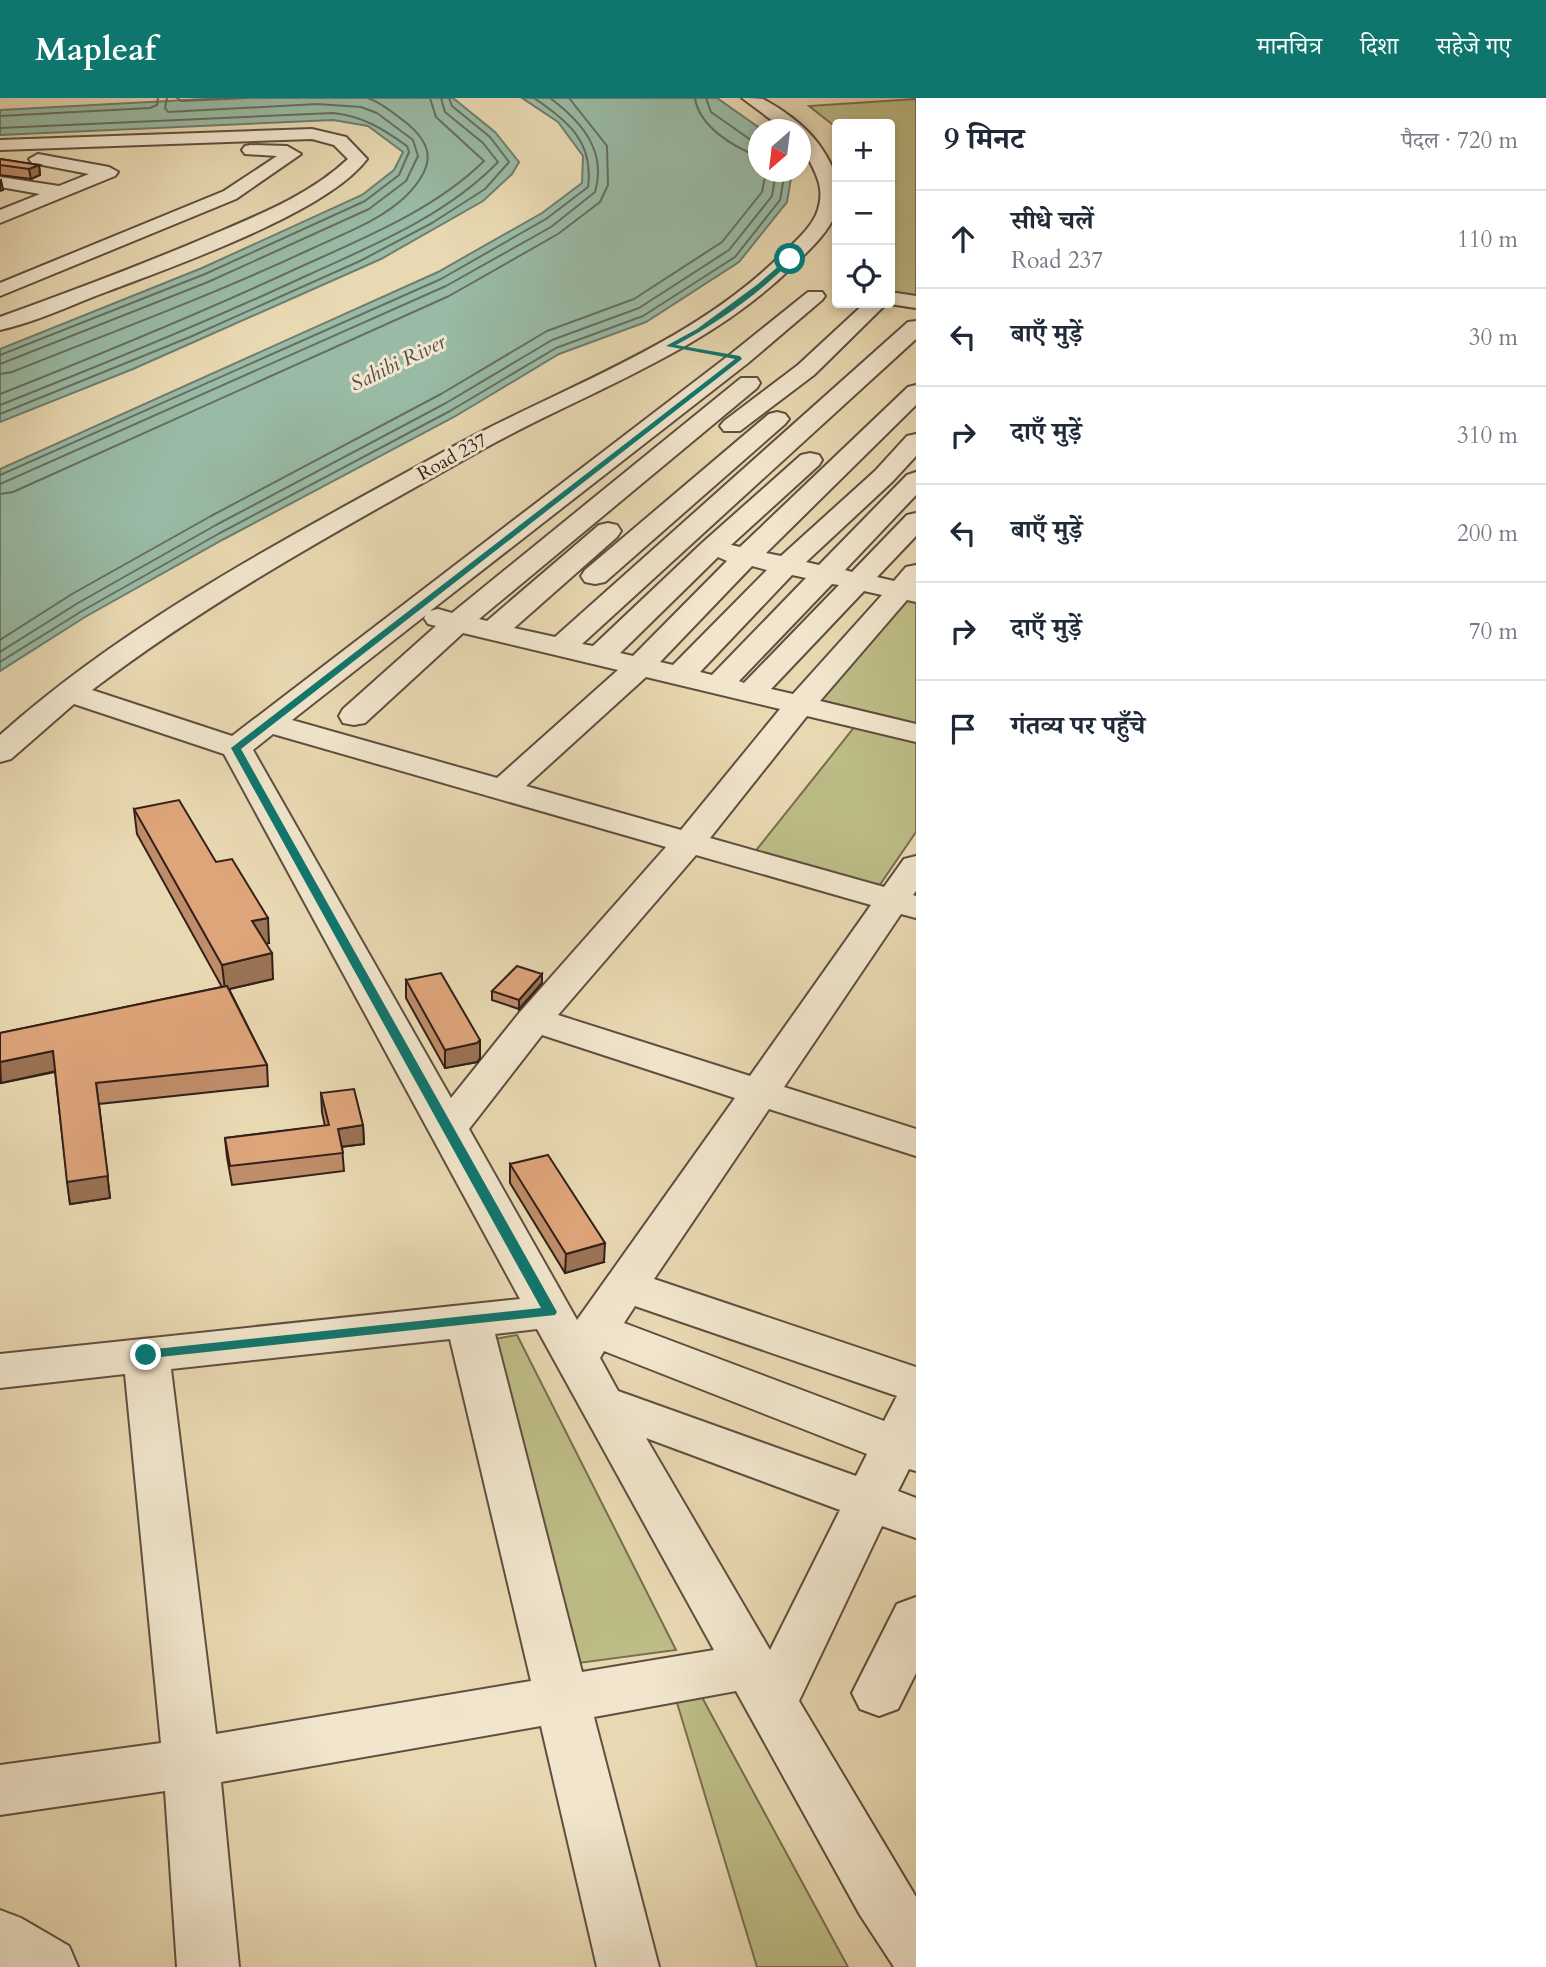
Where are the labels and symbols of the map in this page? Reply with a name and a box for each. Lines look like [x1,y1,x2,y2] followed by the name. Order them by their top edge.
[748,119,811,182] north arrow
[774,243,805,274] route start
[345,327,452,399] water label: Sahibi River
[412,427,492,487] street label: Road 237
[130,1339,161,1370] route end

